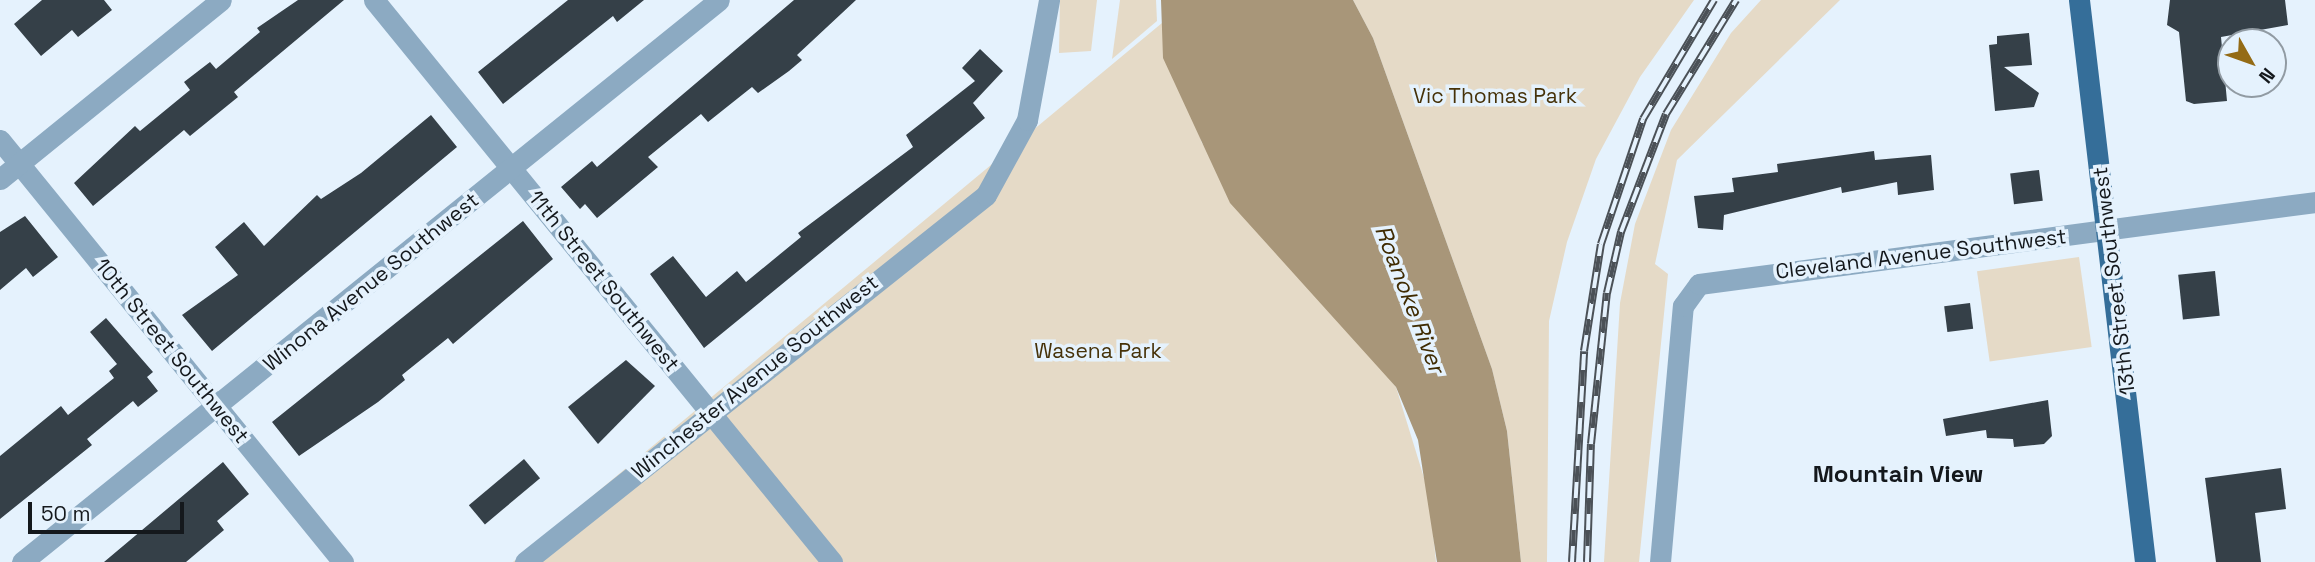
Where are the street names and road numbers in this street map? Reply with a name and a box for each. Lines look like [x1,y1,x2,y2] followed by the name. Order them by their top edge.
[2088,166,2140,396] street label: 13th Street Southwest
[523,185,685,377] street label: 11th Street Southwest
[258,187,484,377] street label: Winona Avenue Southwest
[1774,224,2068,284] street label: Cleveland Avenue Southwest
[90,254,254,448] street label: 10th Street Southwest
[626,270,884,484] street label: Winchester Avenue Southwest

